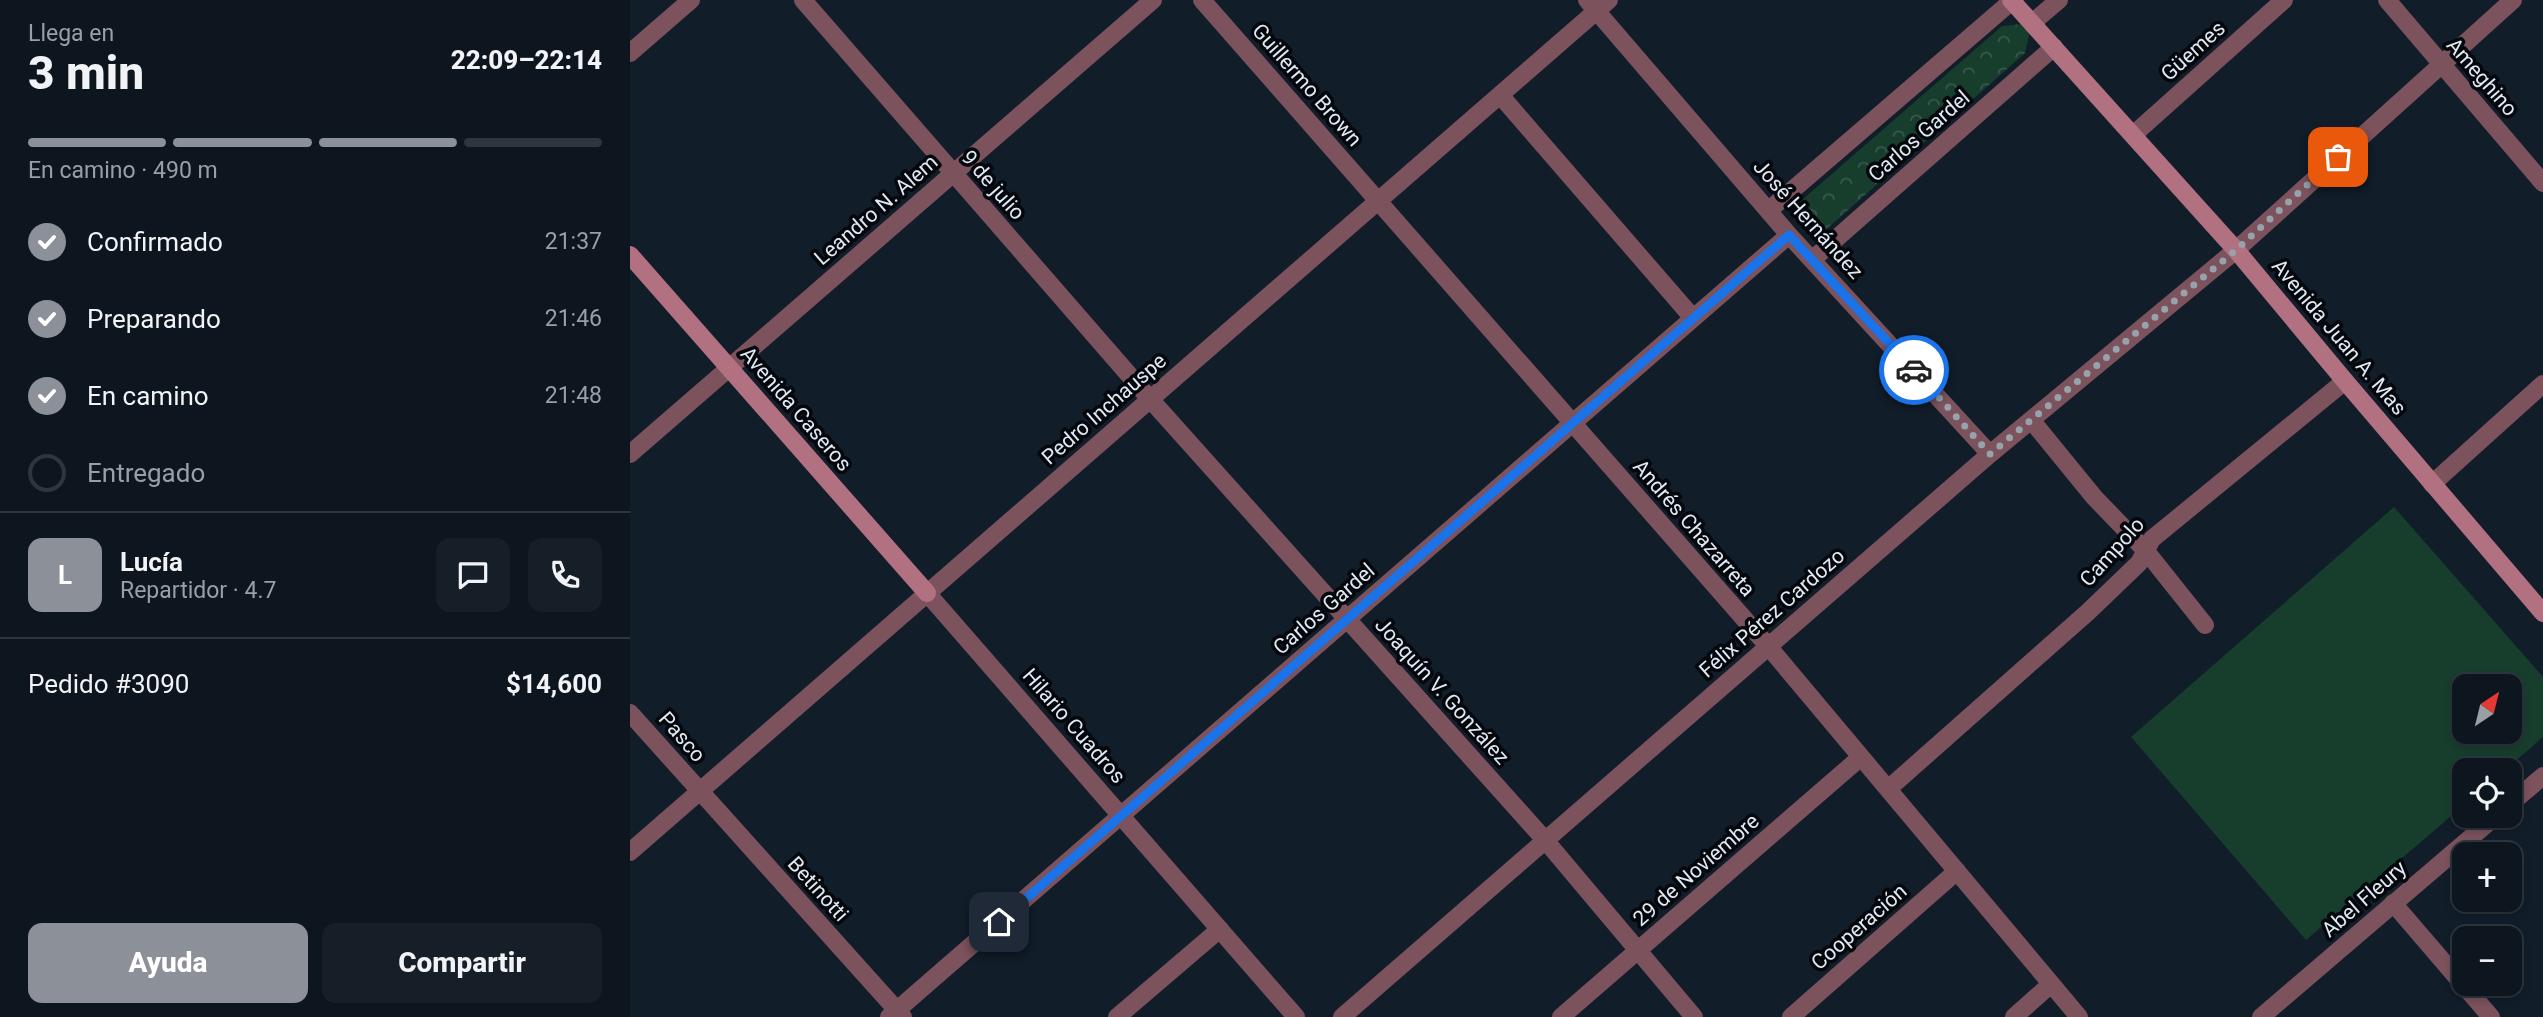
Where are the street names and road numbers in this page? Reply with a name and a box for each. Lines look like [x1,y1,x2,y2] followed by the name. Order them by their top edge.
[2156,16,2230,86] street label: Güemes
[1247,19,1367,151] street label: Guillermo Brown
[2442,33,2522,121] street label: Ameghino
[1864,86,1974,186] street label: Carlos Gardel
[956,145,1030,225] street label: 9 de julio
[809,150,943,270] street label: Leandro N. Alem
[1748,154,1868,284] street label: José Hernández
[2267,254,2411,420] street label: Avenida Juan A. Mas
[736,342,856,476] street label: Avenida Caseros
[1037,348,1171,470] street label: Pedro Inchauspe
[1628,455,1760,601] street label: Andrés Chazarreta
[2075,513,2149,591] street label: Campolo
[1695,544,1849,682] street label: Félix Pérez Cardozo
[1269,559,1379,659] street label: Carlos Gardel
[1370,613,1514,769] street label: Joaquín V. González
[1018,664,1130,788] street label: Hilario Cuadros
[654,707,710,767] street label: Pasco
[1628,809,1764,931] street label: 29 de Noviembre
[783,852,853,926] street label: Betinotti
[2317,856,2411,942] street label: Abel Fleury
[1806,879,1912,975] street label: Cooperación

